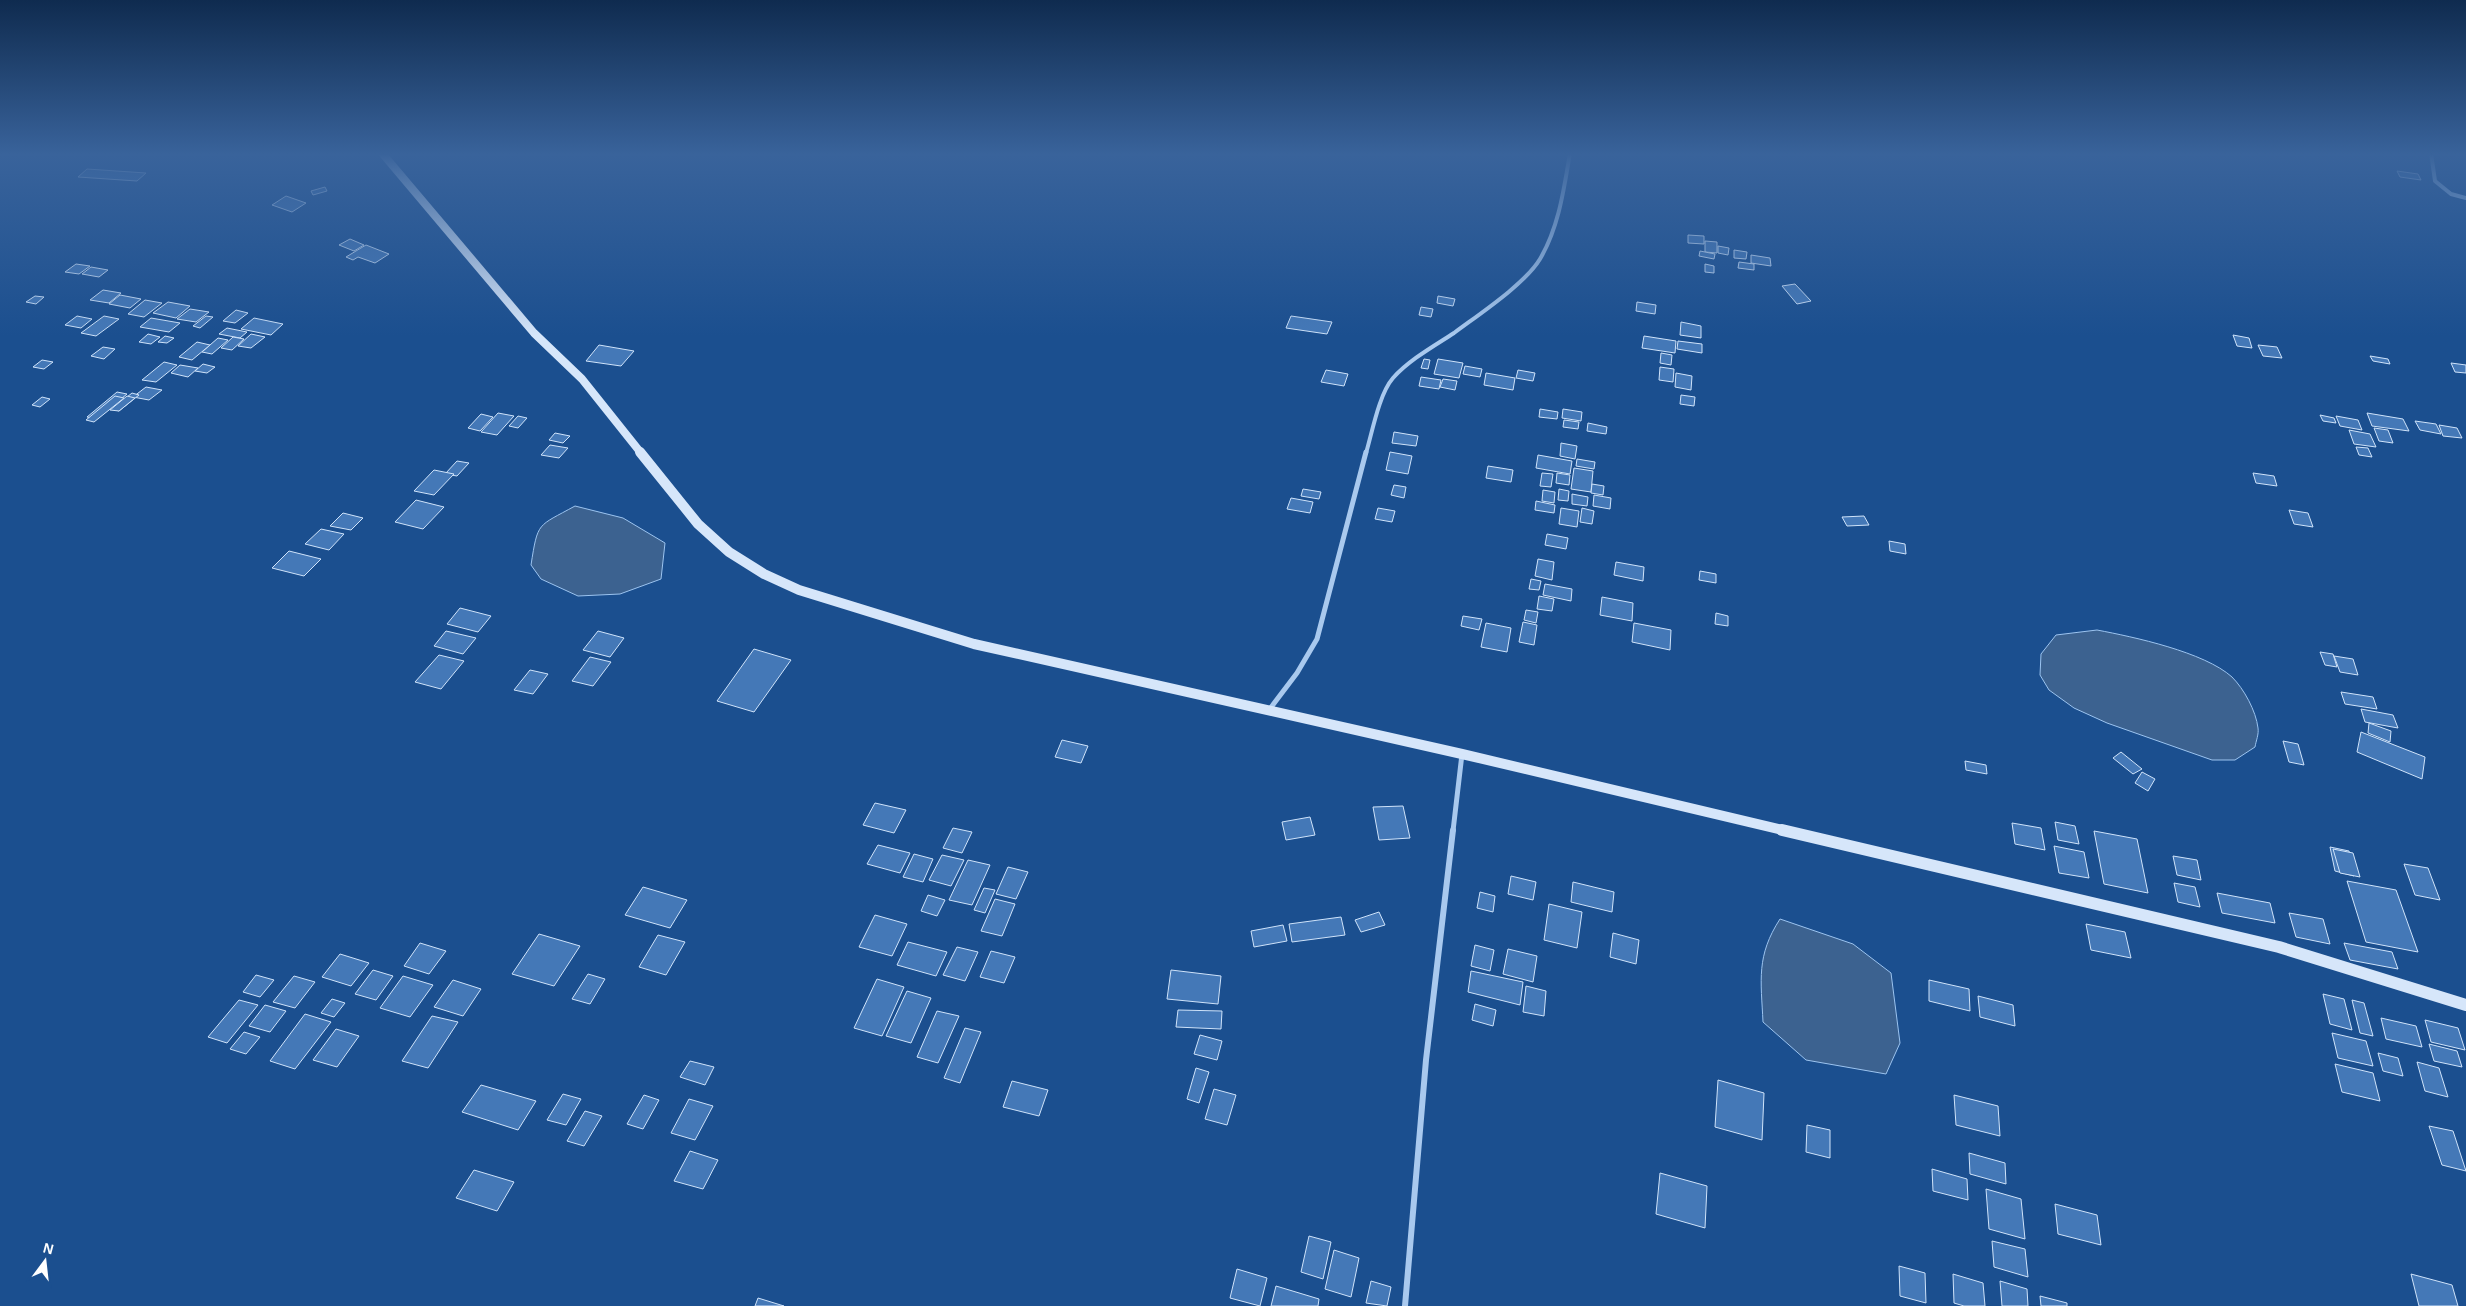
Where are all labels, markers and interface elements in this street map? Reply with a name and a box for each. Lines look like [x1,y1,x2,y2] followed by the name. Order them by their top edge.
[20,1236,70,1286] north arrow
[41,1239,55,1257] text: N

